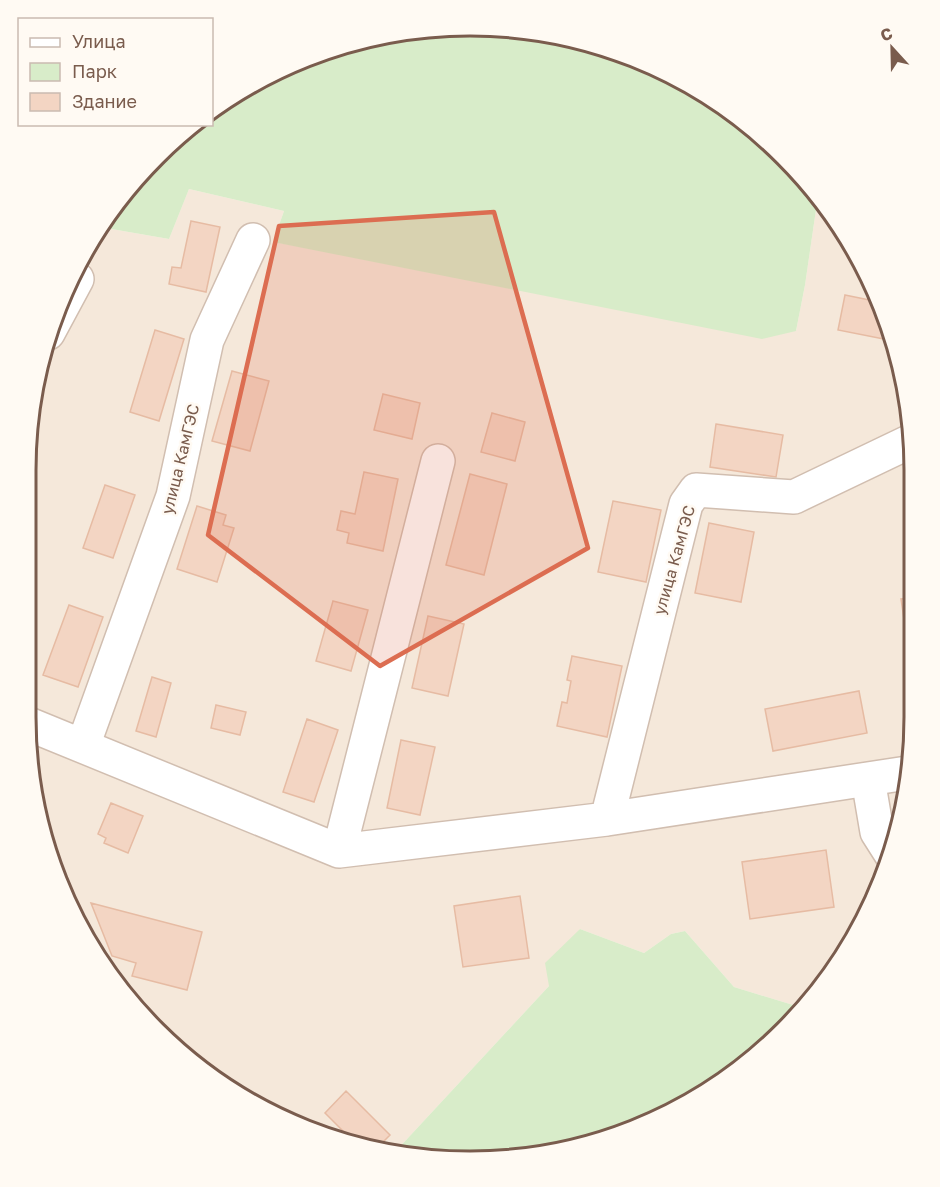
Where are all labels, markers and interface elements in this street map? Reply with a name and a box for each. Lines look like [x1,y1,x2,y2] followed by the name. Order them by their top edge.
[18,18,213,126] legend
[862,18,922,78] north arrow
[877,23,895,45] text: С
[72,30,126,52] text: Улица
[72,60,117,82] text: Парк
[72,90,137,112] text: Здание
[157,402,203,516] street label: улица КамГЭС
[649,503,699,617] street label: улица КамГЭС

